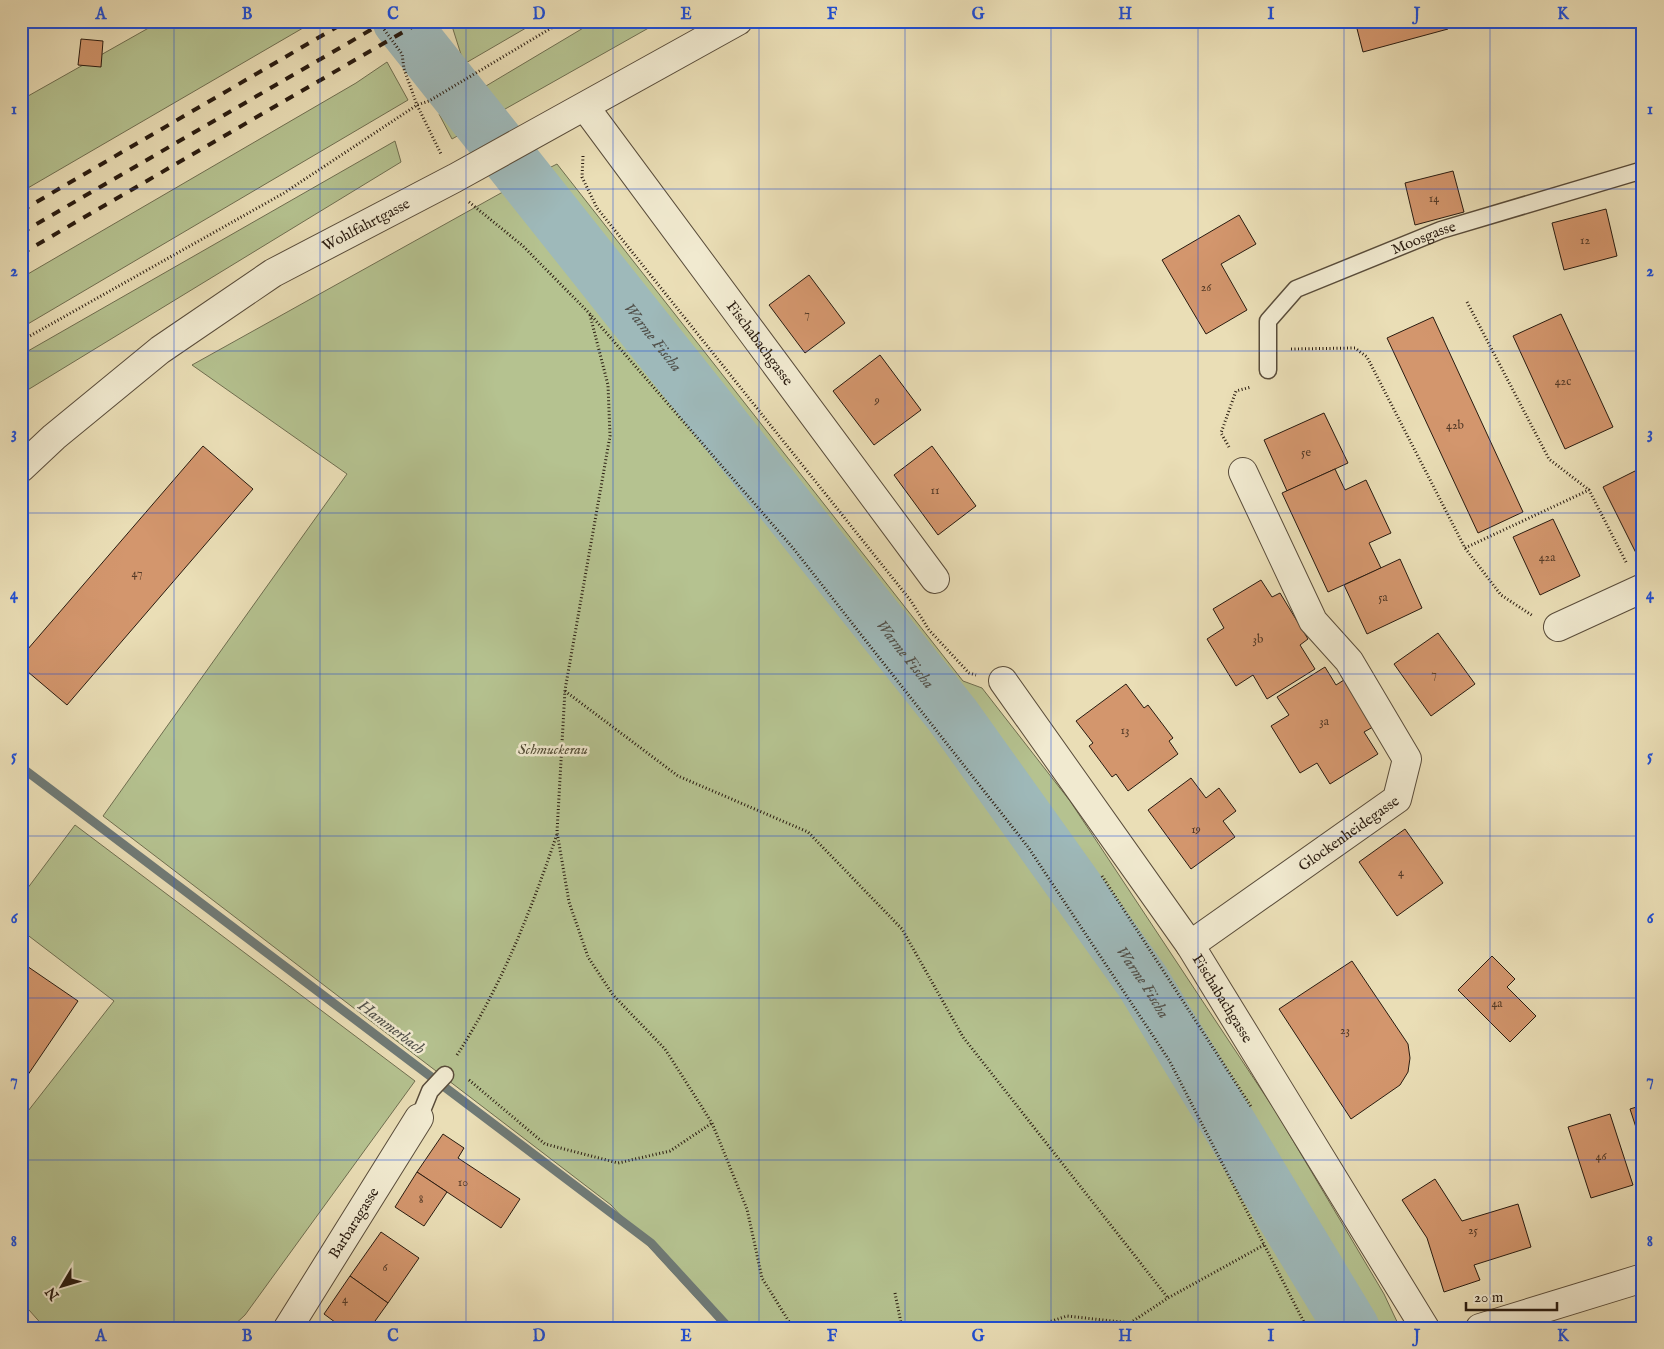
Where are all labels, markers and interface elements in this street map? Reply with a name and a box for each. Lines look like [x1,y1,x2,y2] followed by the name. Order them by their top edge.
[95,5,108,25] text: A
[242,5,253,25] text: B
[387,5,399,25] text: C
[533,5,546,25] text: D
[680,5,692,25] text: E
[827,5,838,25] text: F
[972,5,985,25] text: G
[1118,5,1132,25] text: H
[1268,5,1275,25] text: I
[1412,5,1421,25] text: J
[1557,5,1570,25] text: K
[11,100,17,120] text: 1
[1647,100,1653,120] text: 1
[1429,191,1439,206] house number: 14
[319,194,413,255] street label: Wohlfahrtgasse
[1388,217,1458,259] street label: Moosgasse
[1580,233,1590,248] house number: 12
[10,262,18,282] text: 2
[1646,262,1654,282] text: 2
[1201,280,1212,295] house number: 26
[722,297,798,389] street label: Fischabachgasse
[619,299,686,376] water label: Warme Fischa
[804,307,810,322] house number: 7
[1555,374,1571,389] house number: 42c
[873,393,880,408] house number: 9
[1446,418,1464,433] house number: 42b
[11,424,17,444] text: 3
[1647,424,1653,444] text: 3
[1301,445,1311,460] house number: 5e
[931,483,939,498] house number: 11
[1539,550,1556,565] house number: 42a
[131,566,143,581] house number: 47
[10,585,19,605] text: 4
[1646,585,1655,605] text: 4
[1378,590,1389,605] house number: 5a
[871,616,938,693] water label: Warme Fischa
[1253,632,1263,647] house number: 3b
[1431,667,1437,682] house number: 7
[1319,714,1330,729] house number: 3a
[1121,723,1129,738] house number: 13
[518,740,588,759] park label: Schmuckerau
[11,747,17,767] text: 5
[1647,747,1653,767] text: 5
[1294,791,1403,875] street label: Glockenheidegasse
[1191,822,1201,837] house number: 19
[1398,865,1404,880] house number: 4
[11,909,19,929] text: 6
[1647,909,1655,929] text: 6
[1111,943,1173,1022] water label: Warme Fischa
[1188,950,1257,1046] street label: Fischabachgasse
[353,996,429,1060] water label: Hammerbach
[1491,996,1503,1011] house number: 4a
[1340,1023,1350,1038] house number: 23
[10,1071,18,1091] text: 7
[1646,1071,1654,1091] text: 7
[1596,1149,1607,1164] house number: 46
[458,1175,468,1190] house number: 10
[324,1184,383,1262] street label: Barbaragasse
[419,1192,424,1207] house number: 8
[1468,1223,1479,1238] house number: 25
[11,1232,17,1252] text: 8
[1647,1232,1653,1252] text: 8
[382,1260,388,1275] house number: 6
[38,1262,88,1312] north arrow
[1466,1279,1558,1311] scale bar
[42,1283,64,1304] text: N
[1474,1288,1504,1307] text: 20 m
[342,1292,348,1307] house number: 4
[95,1327,108,1347] text: A
[242,1327,253,1347] text: B
[387,1327,399,1347] text: C
[533,1327,546,1347] text: D
[680,1327,692,1347] text: E
[827,1327,838,1347] text: F
[972,1327,985,1347] text: G
[1118,1327,1132,1347] text: H
[1268,1327,1275,1347] text: I
[1412,1327,1421,1347] text: J
[1557,1327,1570,1347] text: K

